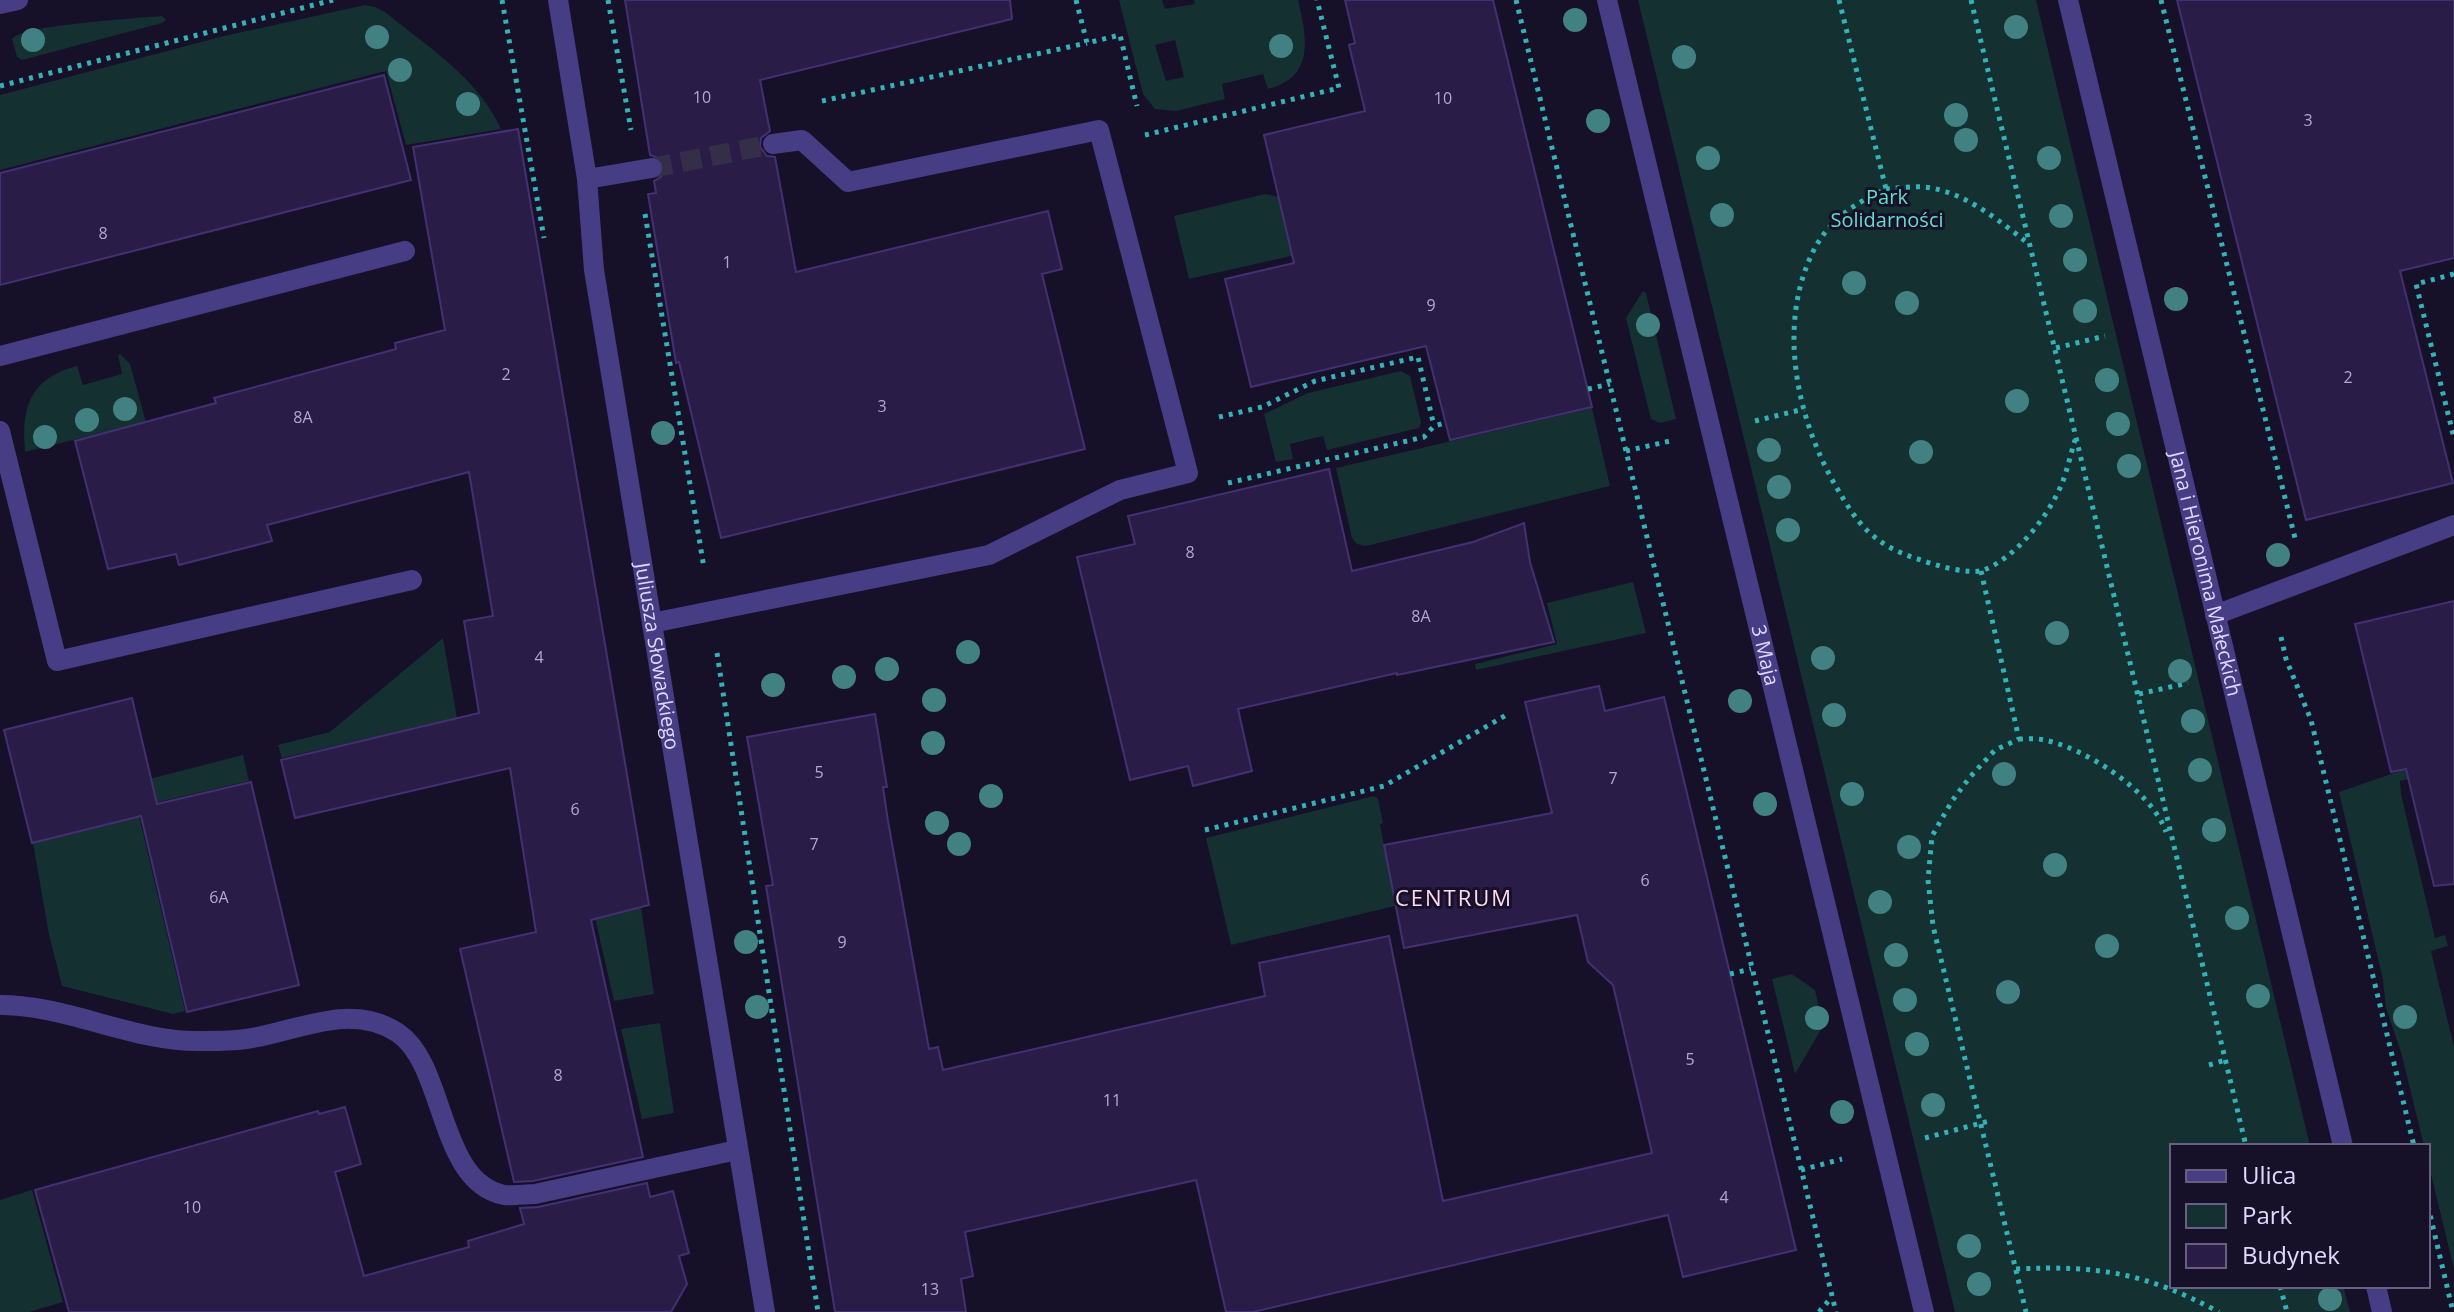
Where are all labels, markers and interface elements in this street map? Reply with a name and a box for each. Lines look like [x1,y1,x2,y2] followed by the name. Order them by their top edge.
[693,86,711,108] house number: 10
[1434,87,1452,109] house number: 10
[2303,109,2313,131] house number: 3
[1830,183,1944,233] park label: Park Solidarności
[98,222,108,244] house number: 8
[722,251,732,273] house number: 1
[1426,294,1436,316] house number: 9
[501,363,511,385] house number: 2
[2343,366,2353,388] house number: 2
[877,395,887,417] house number: 3
[293,406,314,428] house number: 8A
[2163,446,2249,699] street label: Jana i Hieronima Małeckich
[1185,541,1195,563] house number: 8
[629,559,687,752] street label: Juliusza Słowackiego
[1411,605,1432,627] house number: 8A
[1745,622,1786,688] street label: 3 Maja
[534,646,544,668] house number: 4
[814,761,824,783] house number: 5
[1608,767,1618,789] house number: 7
[570,798,580,820] house number: 6
[809,833,819,855] house number: 7
[1640,869,1650,891] house number: 6
[1395,882,1513,912] district label: CENTRUM
[209,886,230,908] house number: 6A
[837,931,847,953] house number: 9
[1685,1048,1695,1070] house number: 5
[553,1064,563,1086] house number: 8
[1103,1089,1121,1111] house number: 11
[2170,1144,2430,1288] legend
[2242,1158,2296,1191] text: Ulica
[1719,1186,1729,1208] house number: 4
[183,1196,201,1218] house number: 10
[2242,1198,2293,1231] text: Park
[2242,1238,2340,1271] text: Budynek
[921,1278,939,1300] house number: 13

